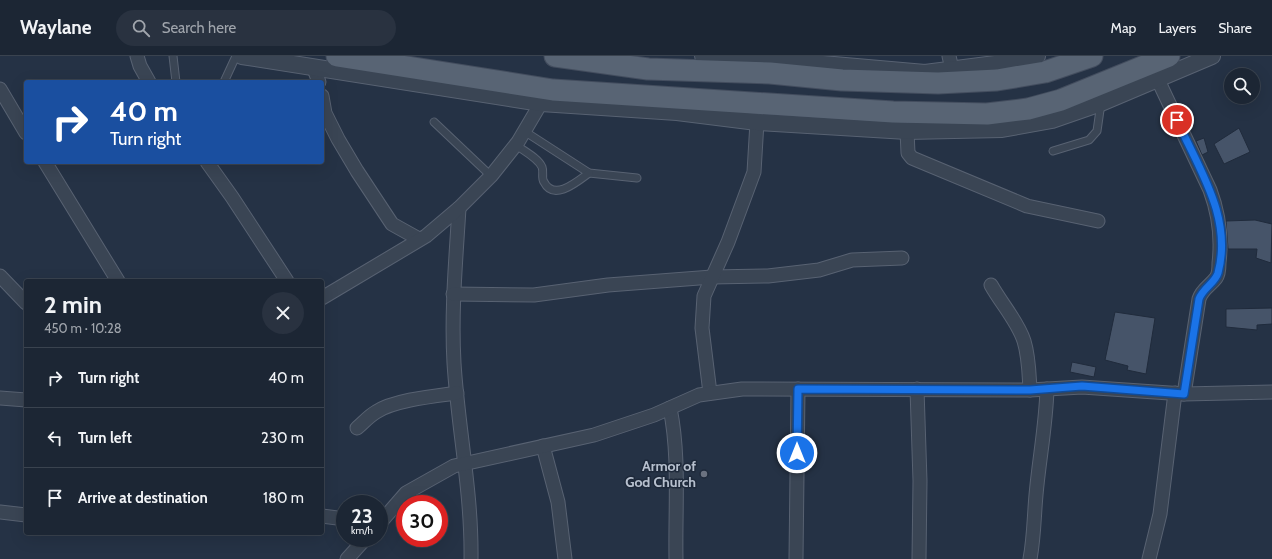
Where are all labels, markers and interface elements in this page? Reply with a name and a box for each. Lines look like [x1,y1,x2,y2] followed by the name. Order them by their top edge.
[116,10,396,46] search box
[20,16,92,39] text: Waylane
[130,17,152,39] icon: search
[162,19,236,37] text: Search here
[1111,19,1136,37] text: Map
[1158,19,1196,37] text: Layers
[1218,19,1252,37] text: Share
[1224,68,1260,104] map controls
[1224,68,1260,104] button: search
[110,94,178,128] text: 40 m
[44,96,96,148] icon: right
[1160,103,1194,137] pin
[1166,109,1188,131] icon: arrive
[110,128,181,150] text: Turn right
[44,290,102,319] text: 2 min
[262,292,304,334] button: close
[44,320,122,336] text: 450 m · 10:28
[44,367,66,389] icon: right
[78,369,139,387] text: Turn right
[268,369,304,387] text: 40 m
[44,427,66,449] icon: left
[78,429,132,447] text: Turn left
[261,429,304,447] text: 230 m
[776,432,818,474] position arrow
[625,457,696,491] place label: Armor of God Church
[699,469,709,479] marker: Armor of God Church
[44,487,66,509] icon: arrive
[78,489,208,507] text: Arrive at destination
[263,489,304,507] text: 180 m
[396,495,448,547] speed limit sign: 30
[351,504,373,528] text: 23
[351,524,373,537] text: km/h

